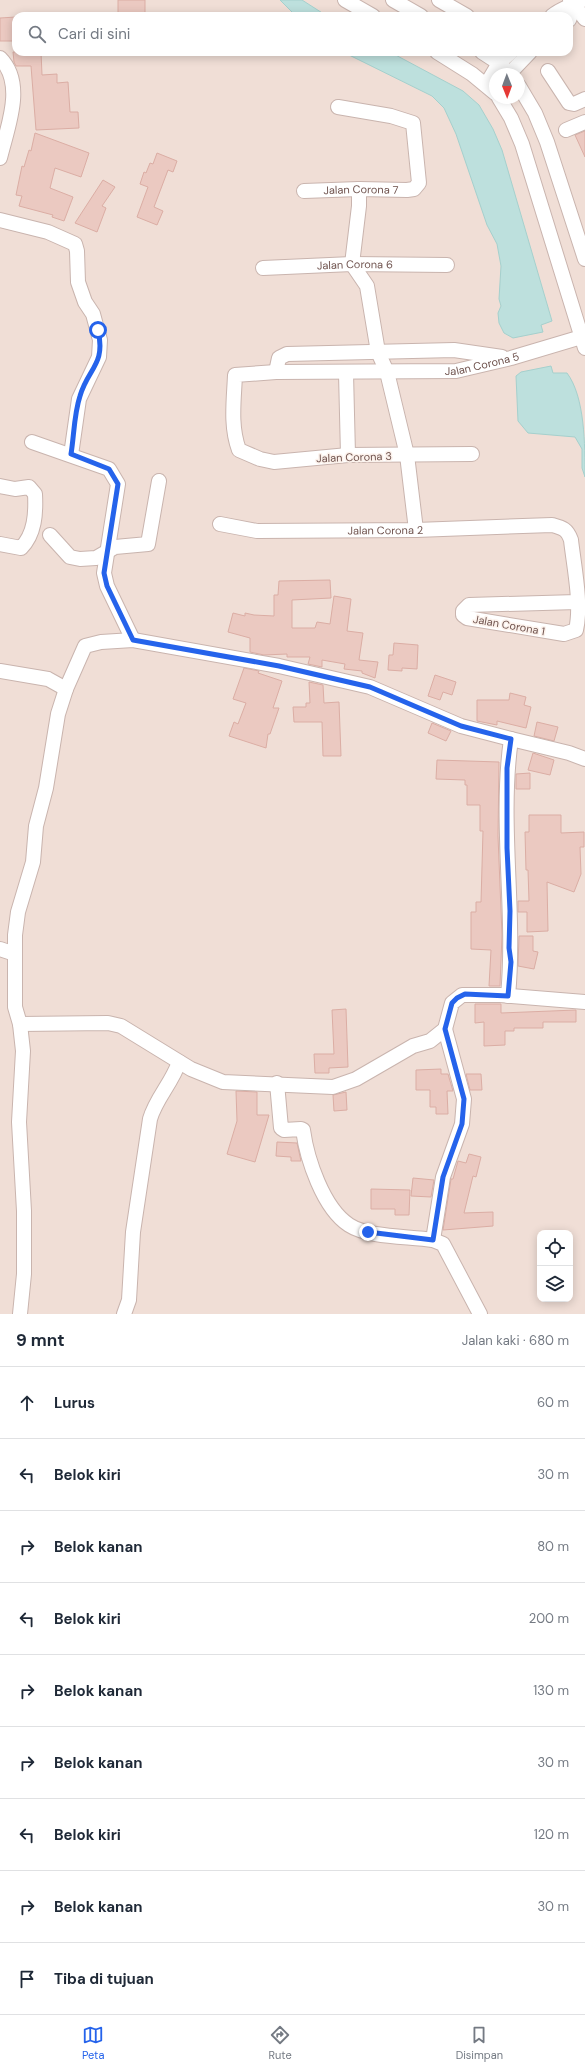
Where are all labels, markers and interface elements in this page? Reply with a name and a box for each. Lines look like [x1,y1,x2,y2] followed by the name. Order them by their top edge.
[12,12,573,56] search box
[26,23,48,45] icon: search
[58,24,130,44] text: Cari di sini
[489,68,525,104] north arrow
[323,182,399,197] street label: Jalan Corona 7
[317,257,393,273] street label: Jalan Corona 6
[89,321,107,339] route start
[445,349,521,378] street label: Jalan Corona 5
[316,449,392,465] street label: Jalan Corona 3
[347,523,423,537] street label: Jalan Corona 2
[472,612,546,638] street label: Jalan Corona 1
[359,1223,377,1241] route end
[537,1230,573,1302] map controls
[537,1230,573,1266] button: locate
[537,1266,573,1302] button: layers
[16,1329,65,1351] text: 9 mnt
[462,1332,569,1349] text: Jalan kaki · 680 m
[16,1392,38,1414] icon: ahead
[54,1393,95,1413] text: Lurus
[537,1394,569,1411] text: 60 m
[16,1464,38,1486] icon: left
[54,1465,121,1485] text: Belok kiri
[537,1466,569,1483] text: 30 m
[16,1536,38,1558] icon: right
[54,1537,142,1557] text: Belok kanan
[537,1538,569,1555] text: 80 m
[16,1608,38,1630] icon: left
[54,1609,121,1629] text: Belok kiri
[529,1610,569,1627] text: 200 m
[16,1680,38,1702] icon: right
[54,1681,142,1701] text: Belok kanan
[533,1682,569,1699] text: 130 m
[16,1752,38,1774] icon: right
[54,1753,142,1773] text: Belok kanan
[537,1754,569,1771] text: 30 m
[16,1824,38,1846] icon: left
[54,1825,121,1845] text: Belok kiri
[534,1826,569,1843] text: 120 m
[16,1896,38,1918] icon: right
[54,1897,142,1917] text: Belok kanan
[537,1898,569,1915] text: 30 m
[16,1968,38,1990] icon: arrive
[54,1969,154,1989] text: Tiba di tujuan
[82,2024,104,2062] tab: Peta
[268,2024,292,2062] tab: Rute
[456,2024,503,2062] tab: Disimpan

